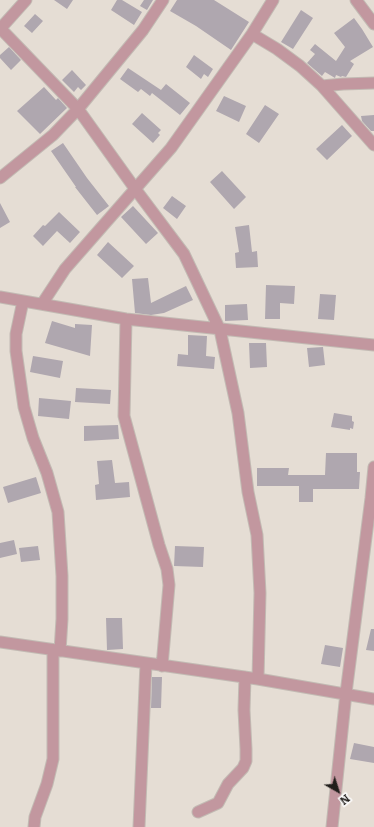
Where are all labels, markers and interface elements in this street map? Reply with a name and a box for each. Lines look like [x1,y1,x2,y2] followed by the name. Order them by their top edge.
[318,771,358,811] north arrow
[337,791,354,809] text: N

